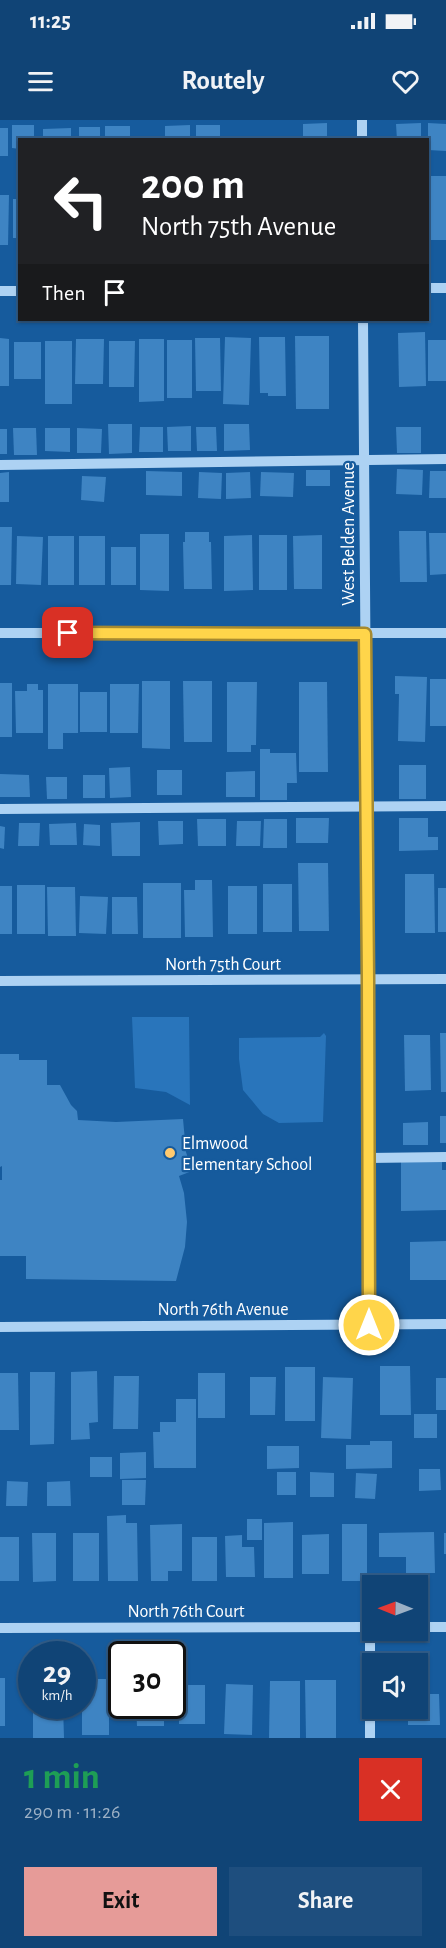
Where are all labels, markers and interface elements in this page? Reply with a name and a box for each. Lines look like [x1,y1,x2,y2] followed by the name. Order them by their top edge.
[30,10,71,32] text: 11:25
[24,65,57,98] icon: menu
[389,65,422,98] icon: heart
[181,67,265,94] text: Routely
[42,162,120,240] icon: left
[141,164,245,206] text: 200 m
[141,213,336,240] text: North 75th Avenue
[98,276,131,309] icon: arrive
[42,282,86,304] text: Then
[340,462,358,606] street label: West Belden Avenue
[42,607,93,658] pin
[51,616,84,649] icon: arrive
[165,956,281,974] street label: North 75th Court
[182,1135,313,1174] place label: Elmwood Elementary School
[163,1146,177,1160] marker: Elmwood Elementary School
[337,1293,401,1357] position arrow
[158,1301,289,1319] street label: North 76th Avenue
[362,1575,428,1641] north arrow
[362,1575,428,1719] map controls
[128,1603,245,1621] street label: North 76th Court
[108,1641,186,1719] speed limit sign: 30
[362,1653,428,1719] button: sound
[43,1658,71,1688] text: 29
[42,1688,72,1703] text: km/h
[359,1758,422,1821] button: close
[24,1759,100,1795] text: 1 min
[24,1802,120,1822] text: 290 m · 11:26
[24,1867,217,1936] button: Exit
[229,1867,422,1936] button: Share

